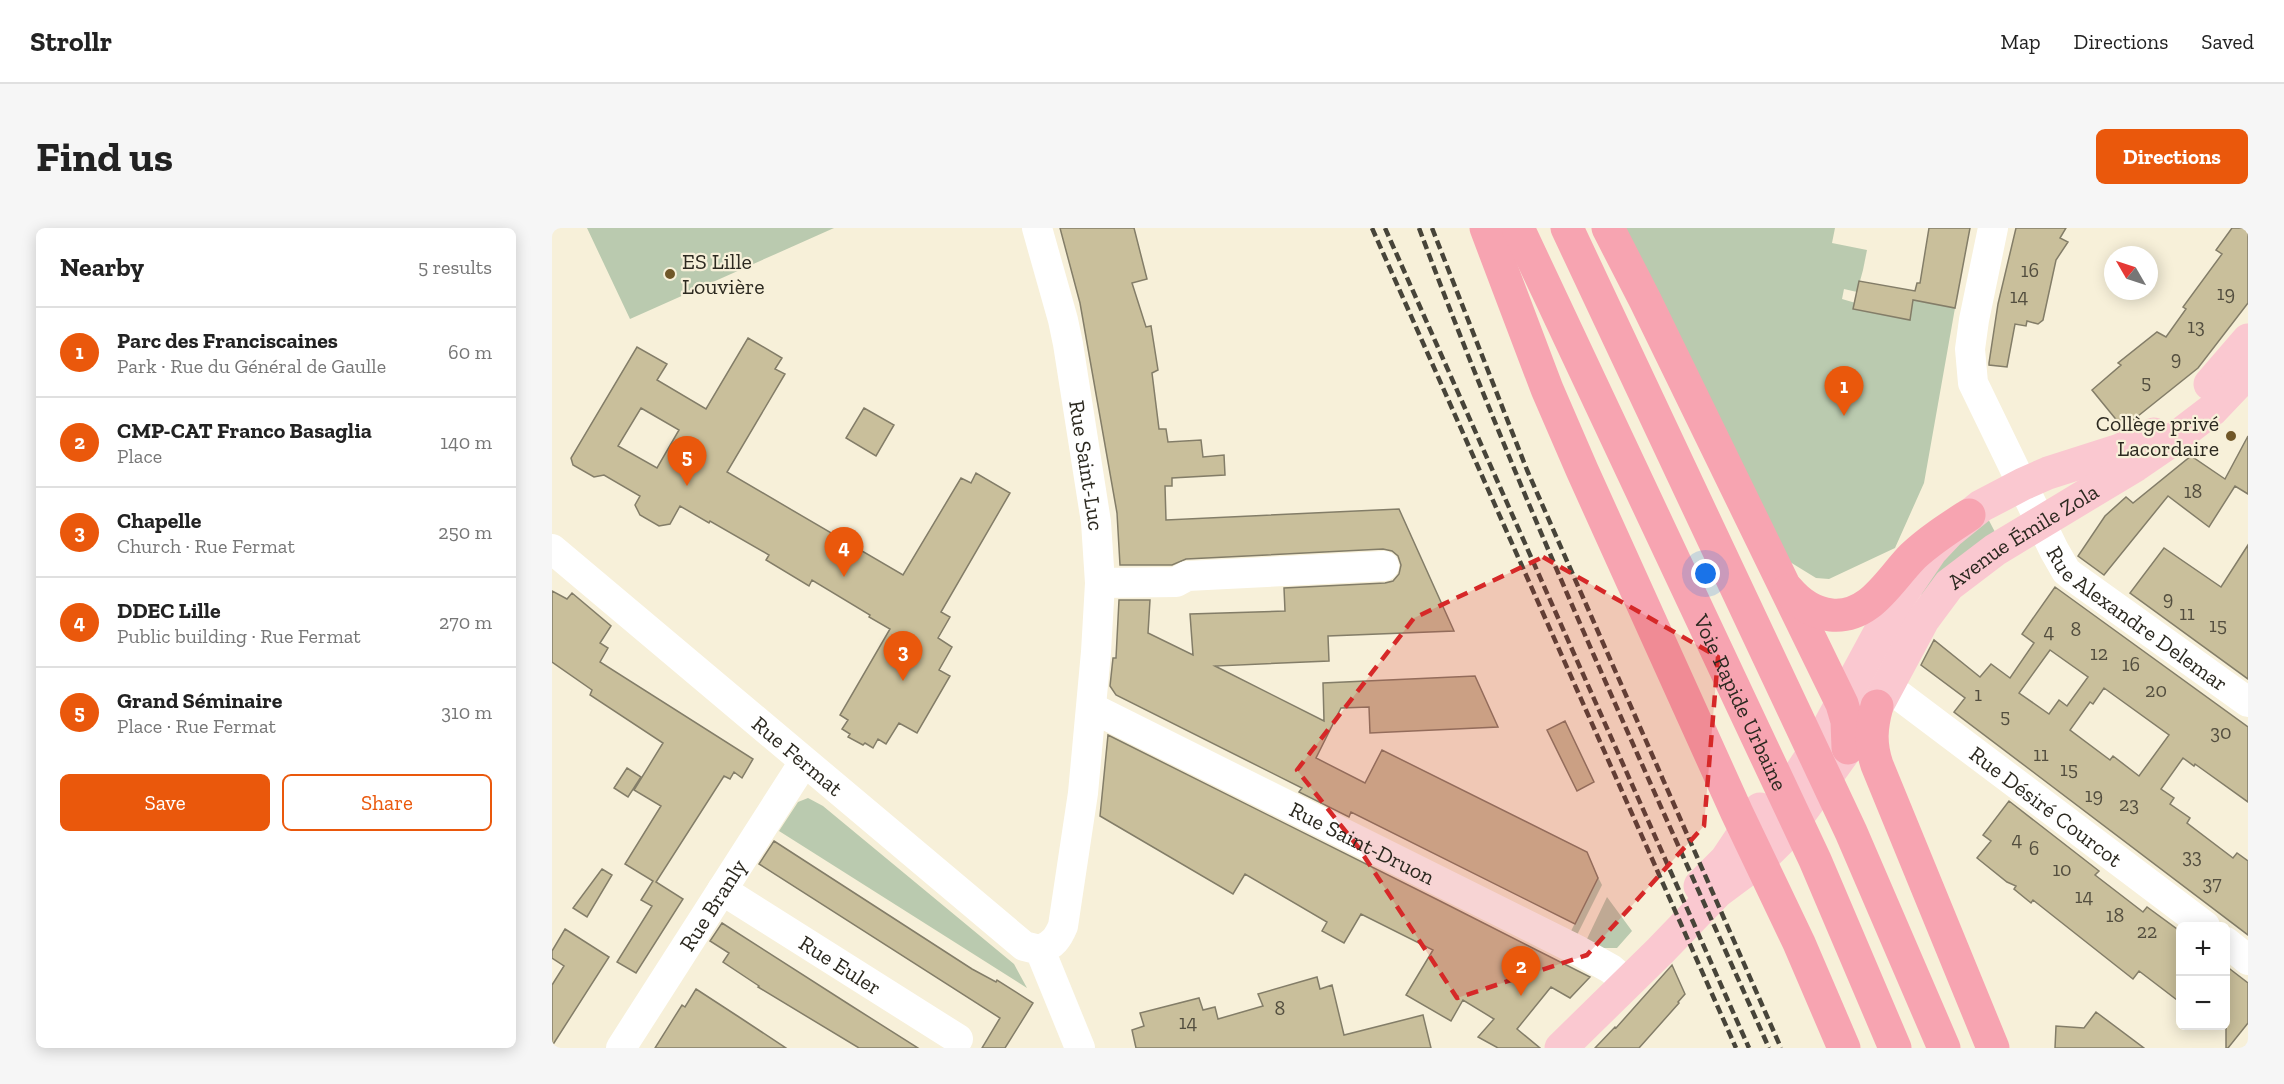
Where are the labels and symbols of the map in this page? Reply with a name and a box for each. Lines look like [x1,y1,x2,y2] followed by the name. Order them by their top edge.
[2104,246,2158,300] north arrow
[682,248,765,300] place label: ES Lille Louvière
[2021,258,2039,282] house number: 16
[663,267,677,281] marker: ES Lille Louvière
[2217,281,2235,305] house number: 19
[2010,284,2028,308] house number: 14
[2187,314,2205,338] house number: 13
[2171,346,2181,370] house number: 9
[1824,366,1864,416] pin: 1
[2141,370,2151,394] house number: 5
[1063,398,1110,532] street label: Rue Saint-Luc
[2096,410,2219,462] place label: Collège privé Lacordaire
[2224,429,2238,443] marker: Collège privé Lacordaire
[668,436,706,486] pin: 5
[1942,478,2104,595] street label: Avenue Émile Zola
[2184,479,2202,503] house number: 18
[824,528,864,577] pin: 4
[2041,541,2233,697] street label: Rue Alexandre Delemar
[1691,559,1720,588] your location
[2163,586,2173,610] house number: 9
[2179,601,2195,625] house number: 11
[1687,609,1793,795] street label: Voie Rapide Urbaine
[2209,613,2227,637] house number: 15
[2071,617,2081,641] house number: 8
[2044,619,2055,643] house number: 4
[884,632,922,681] pin: 3
[2090,641,2108,665] house number: 12
[2122,652,2140,676] house number: 16
[2145,678,2167,702] house number: 20
[1974,682,1982,706] house number: 1
[2000,704,2010,728] house number: 5
[746,710,849,802] street label: Rue Fermat
[2210,720,2232,744] house number: 30
[1964,740,2128,873] street label: Rue Désiré Courcot
[2033,742,2049,766] house number: 11
[2060,757,2078,781] house number: 15
[2085,783,2103,807] house number: 19
[2119,792,2139,816] house number: 23
[1285,796,1439,891] street label: Rue Saint-Druon
[2012,827,2023,851] house number: 4
[2029,836,2039,860] house number: 6
[2182,844,2202,868] house number: 33
[674,853,753,956] street label: Rue Branly
[2052,857,2072,881] house number: 10
[2202,871,2222,895] house number: 37
[2075,884,2093,908] house number: 14
[2106,903,2124,927] house number: 18
[2137,919,2157,943] house number: 22
[794,929,886,1001] street label: Rue Euler
[1502,946,1540,996] pin: 2
[1275,996,1285,1020] house number: 8
[1179,1010,1197,1034] house number: 14

